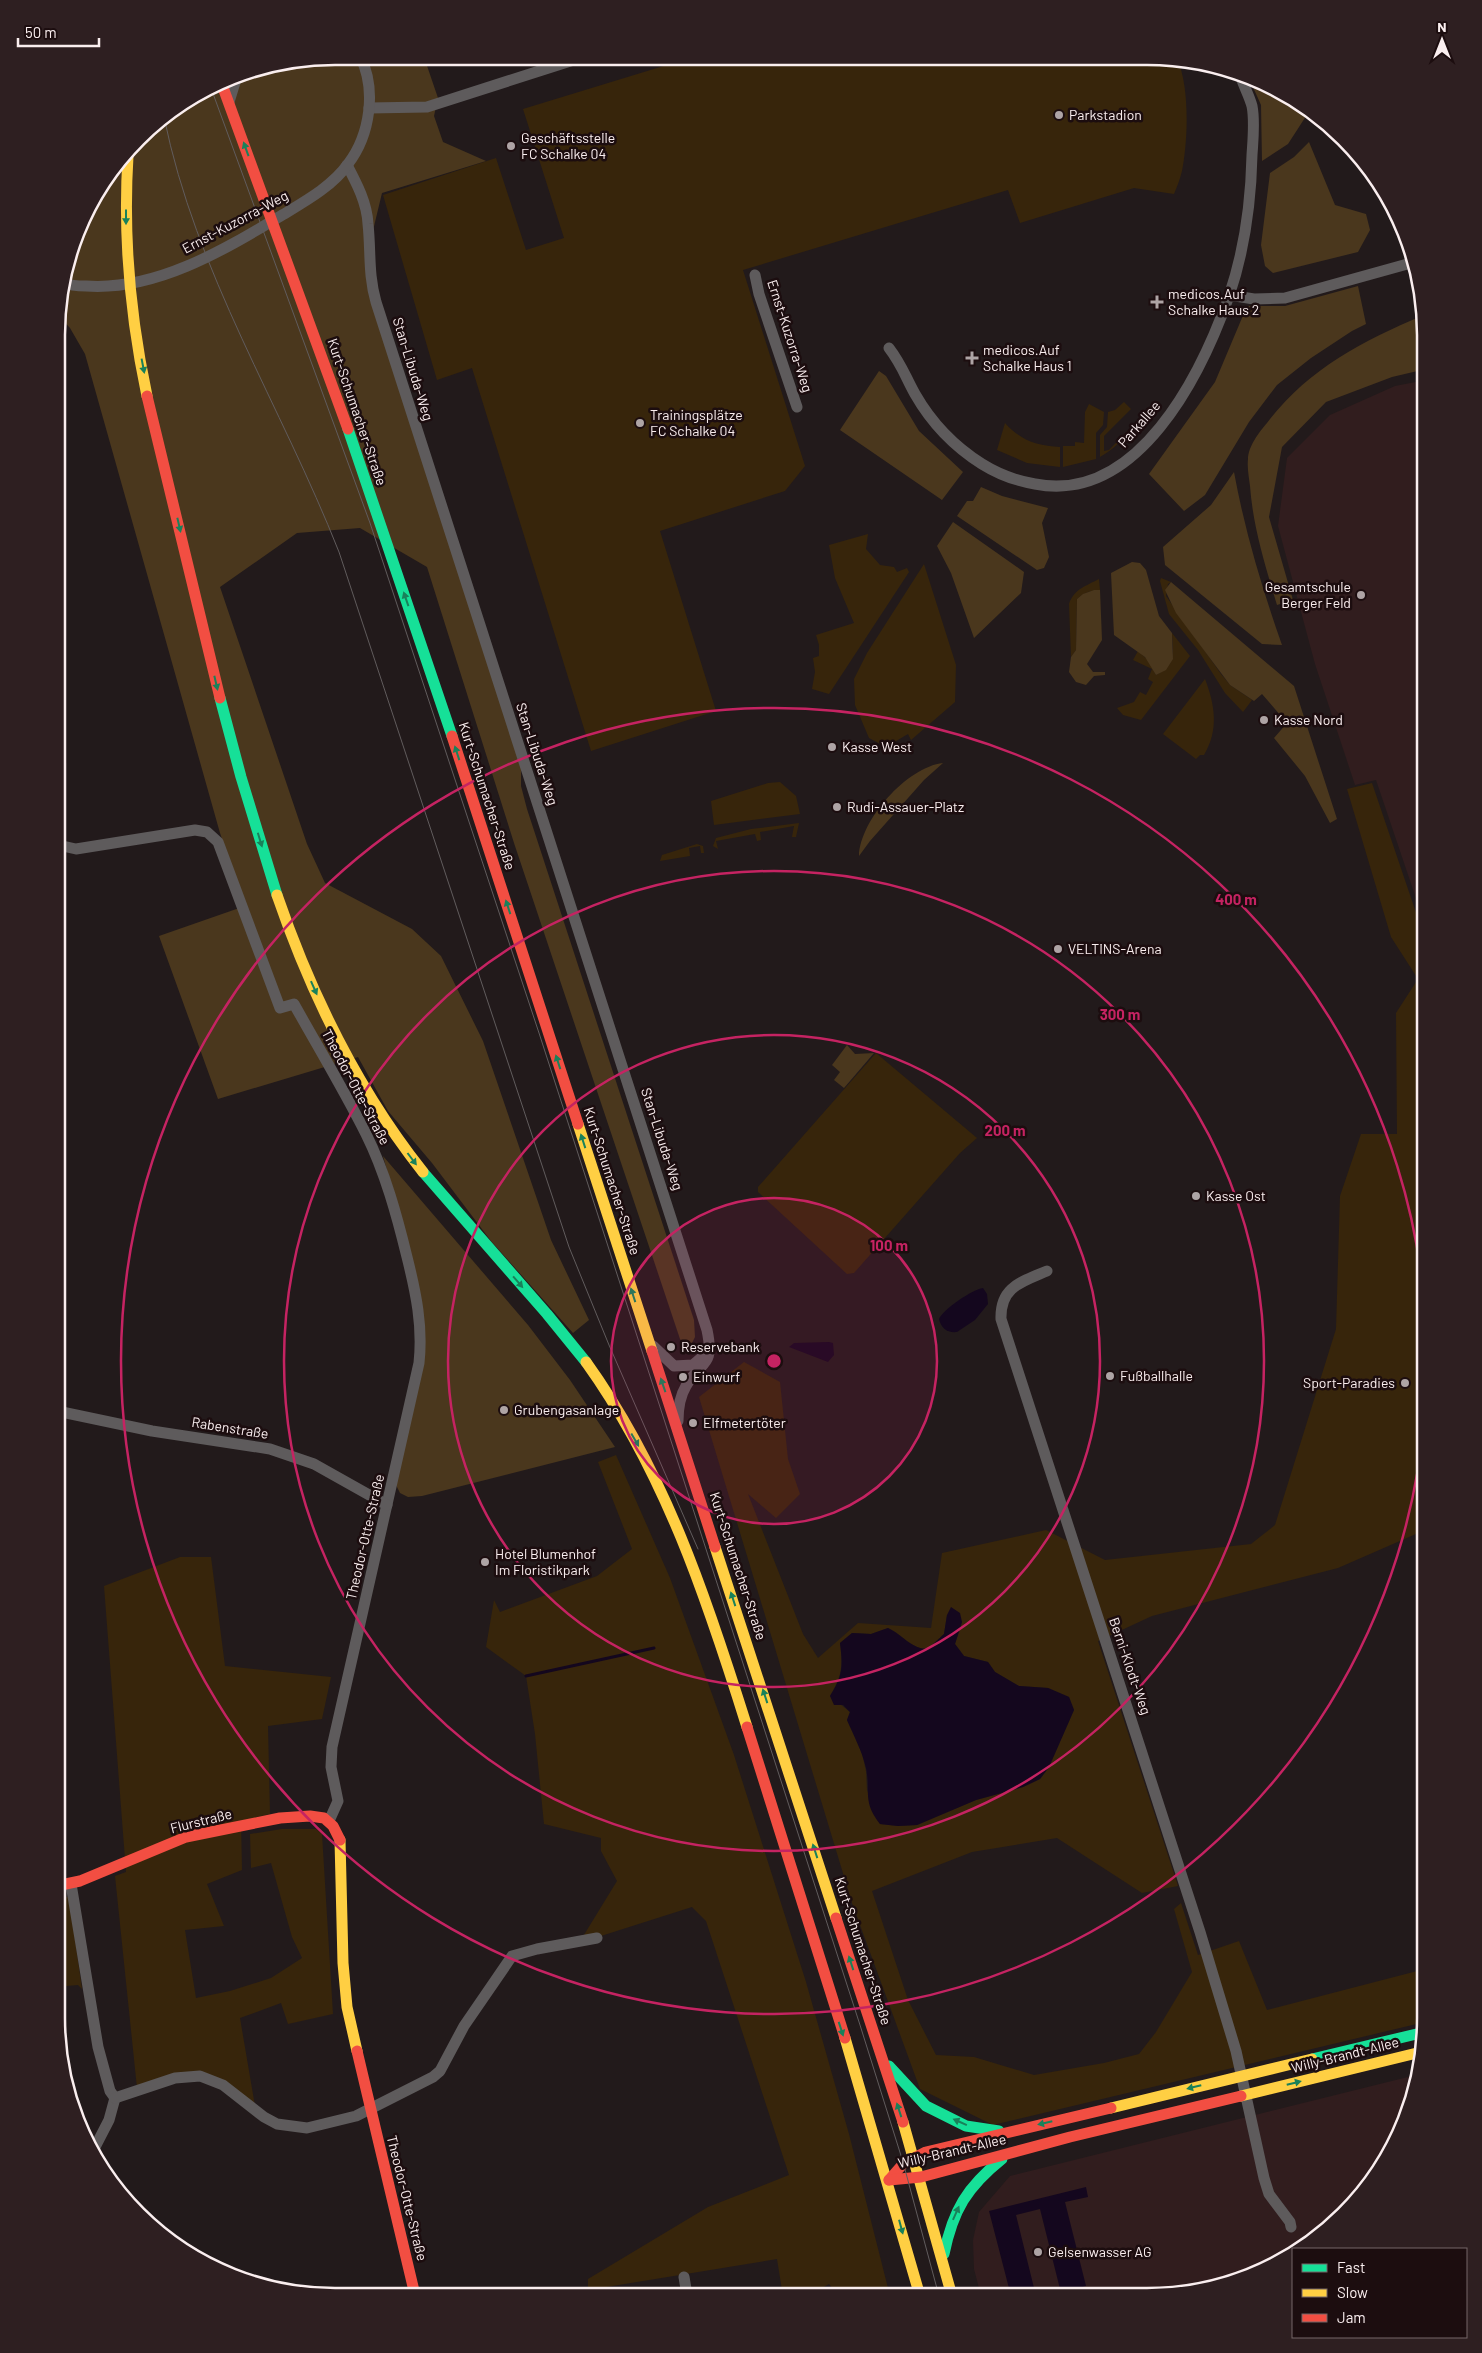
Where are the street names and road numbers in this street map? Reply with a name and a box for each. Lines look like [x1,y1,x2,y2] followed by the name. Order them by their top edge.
[179,186,291,257] street label: Ernst-Kuzorra-Weg
[764,277,817,394] street label: Ernst-Kuzorra-Weg
[390,315,437,422] street label: Stan-Libuda-Weg
[324,336,391,488] street label: Kurt-Schumacher-Straße
[1114,397,1163,450] street label: Parkallee
[513,700,562,807] street label: Stan-Libuda-Weg
[456,720,519,872] street label: Kurt-Schumacher-Straße
[319,1026,394,1148] street label: Theodor-Otte-Straße
[638,1085,687,1192] street label: Stan-Libuda-Weg
[581,1105,644,1257] street label: Kurt-Schumacher-Straße
[190,1413,270,1442] street label: Rabenstraße
[342,1472,387,1602] street label: Theodor-Otte-Straße
[707,1490,770,1642] street label: Kurt-Schumacher-Straße
[1106,1615,1155,1717] street label: Berni-Klodt-Weg
[168,1805,234,1836] street label: Flurstraße
[832,1875,895,2027] street label: Kurt-Schumacher-Straße
[1289,2033,1400,2076] street label: Willy-Brandt-Allee
[896,2130,1008,2171] street label: Willy-Brandt-Allee
[384,2133,431,2262] street label: Theodor-Otte-Straße

